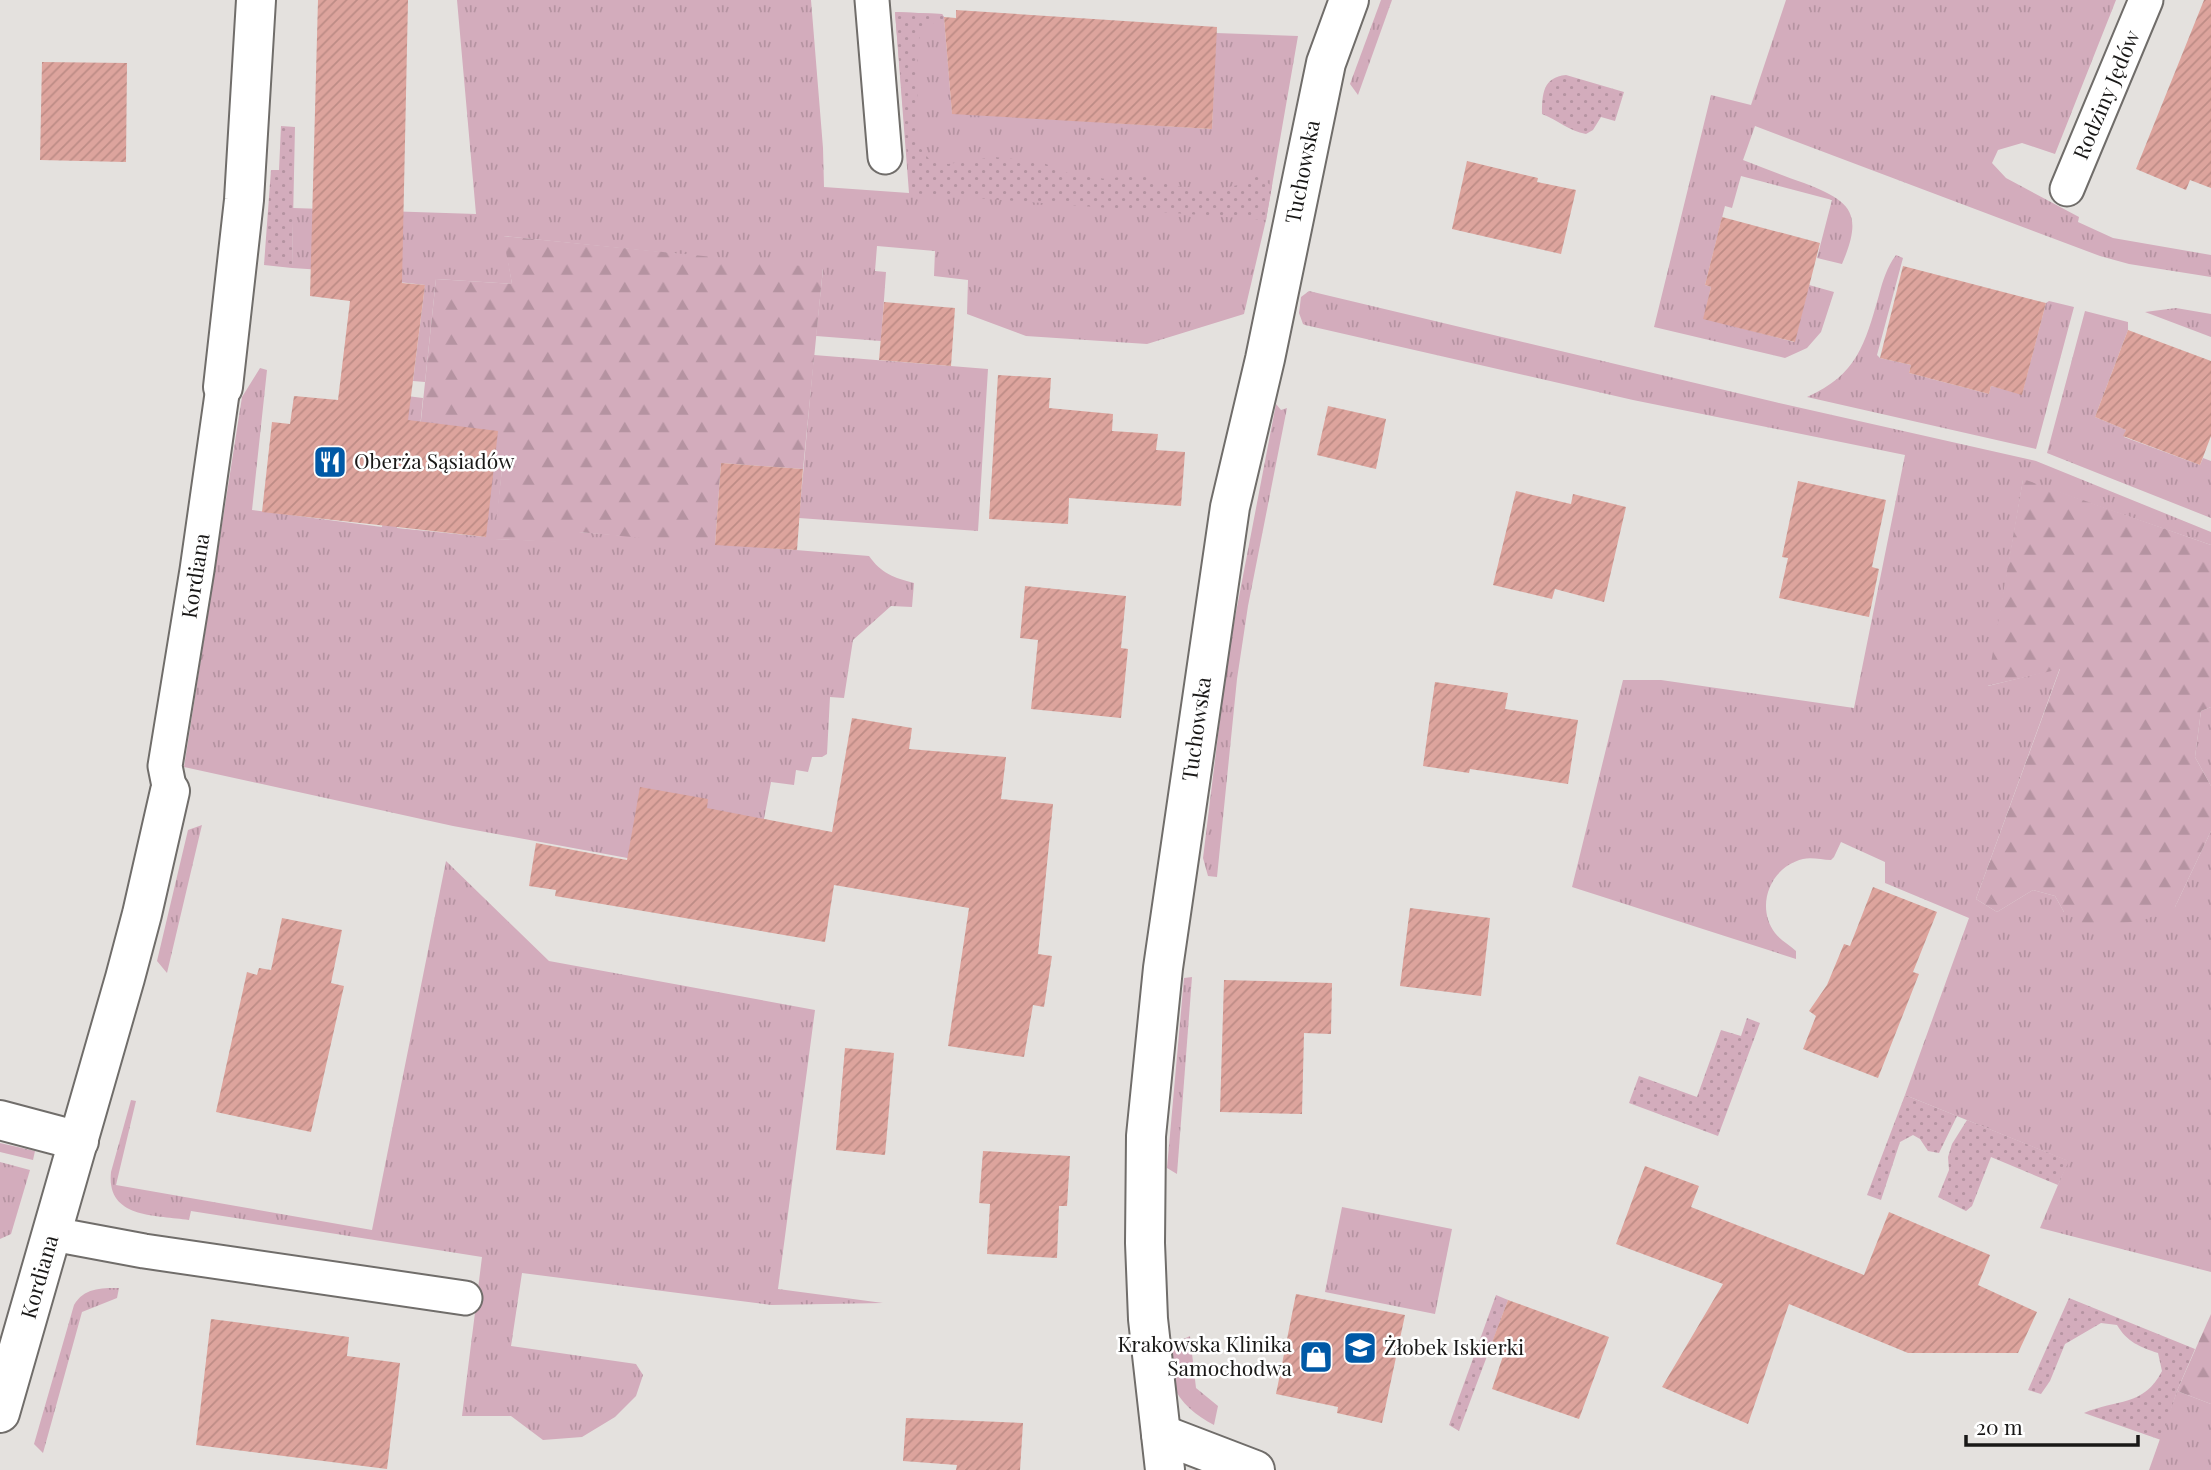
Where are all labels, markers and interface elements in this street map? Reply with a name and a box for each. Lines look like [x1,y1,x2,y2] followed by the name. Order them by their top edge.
[2065,25,2145,163] street label: Rodziny Jędów
[1277,117,1325,226] street label: Tuchowska
[311,443,349,481] restaurant icon: Oberża Sąsiadów
[354,446,515,474] place label: Oberża Sąsiadów
[173,530,215,620] street label: Kordiana
[1174,674,1216,783] street label: Tuchowska
[13,1231,64,1322] street label: Kordiana
[1118,1329,1293,1381] place label: Krakowska Klinika Samochodwa
[1341,1329,1379,1367] school or university icon: Żłobek Iskierki
[1384,1332,1524,1360] place label: Żłobek Iskierki
[1297,1338,1335,1376] shop icon: Krakowska Klinika Samochodwa
[1966,1404,2138,1448] scale bar
[1976,1412,2023,1440] text: 20 m

